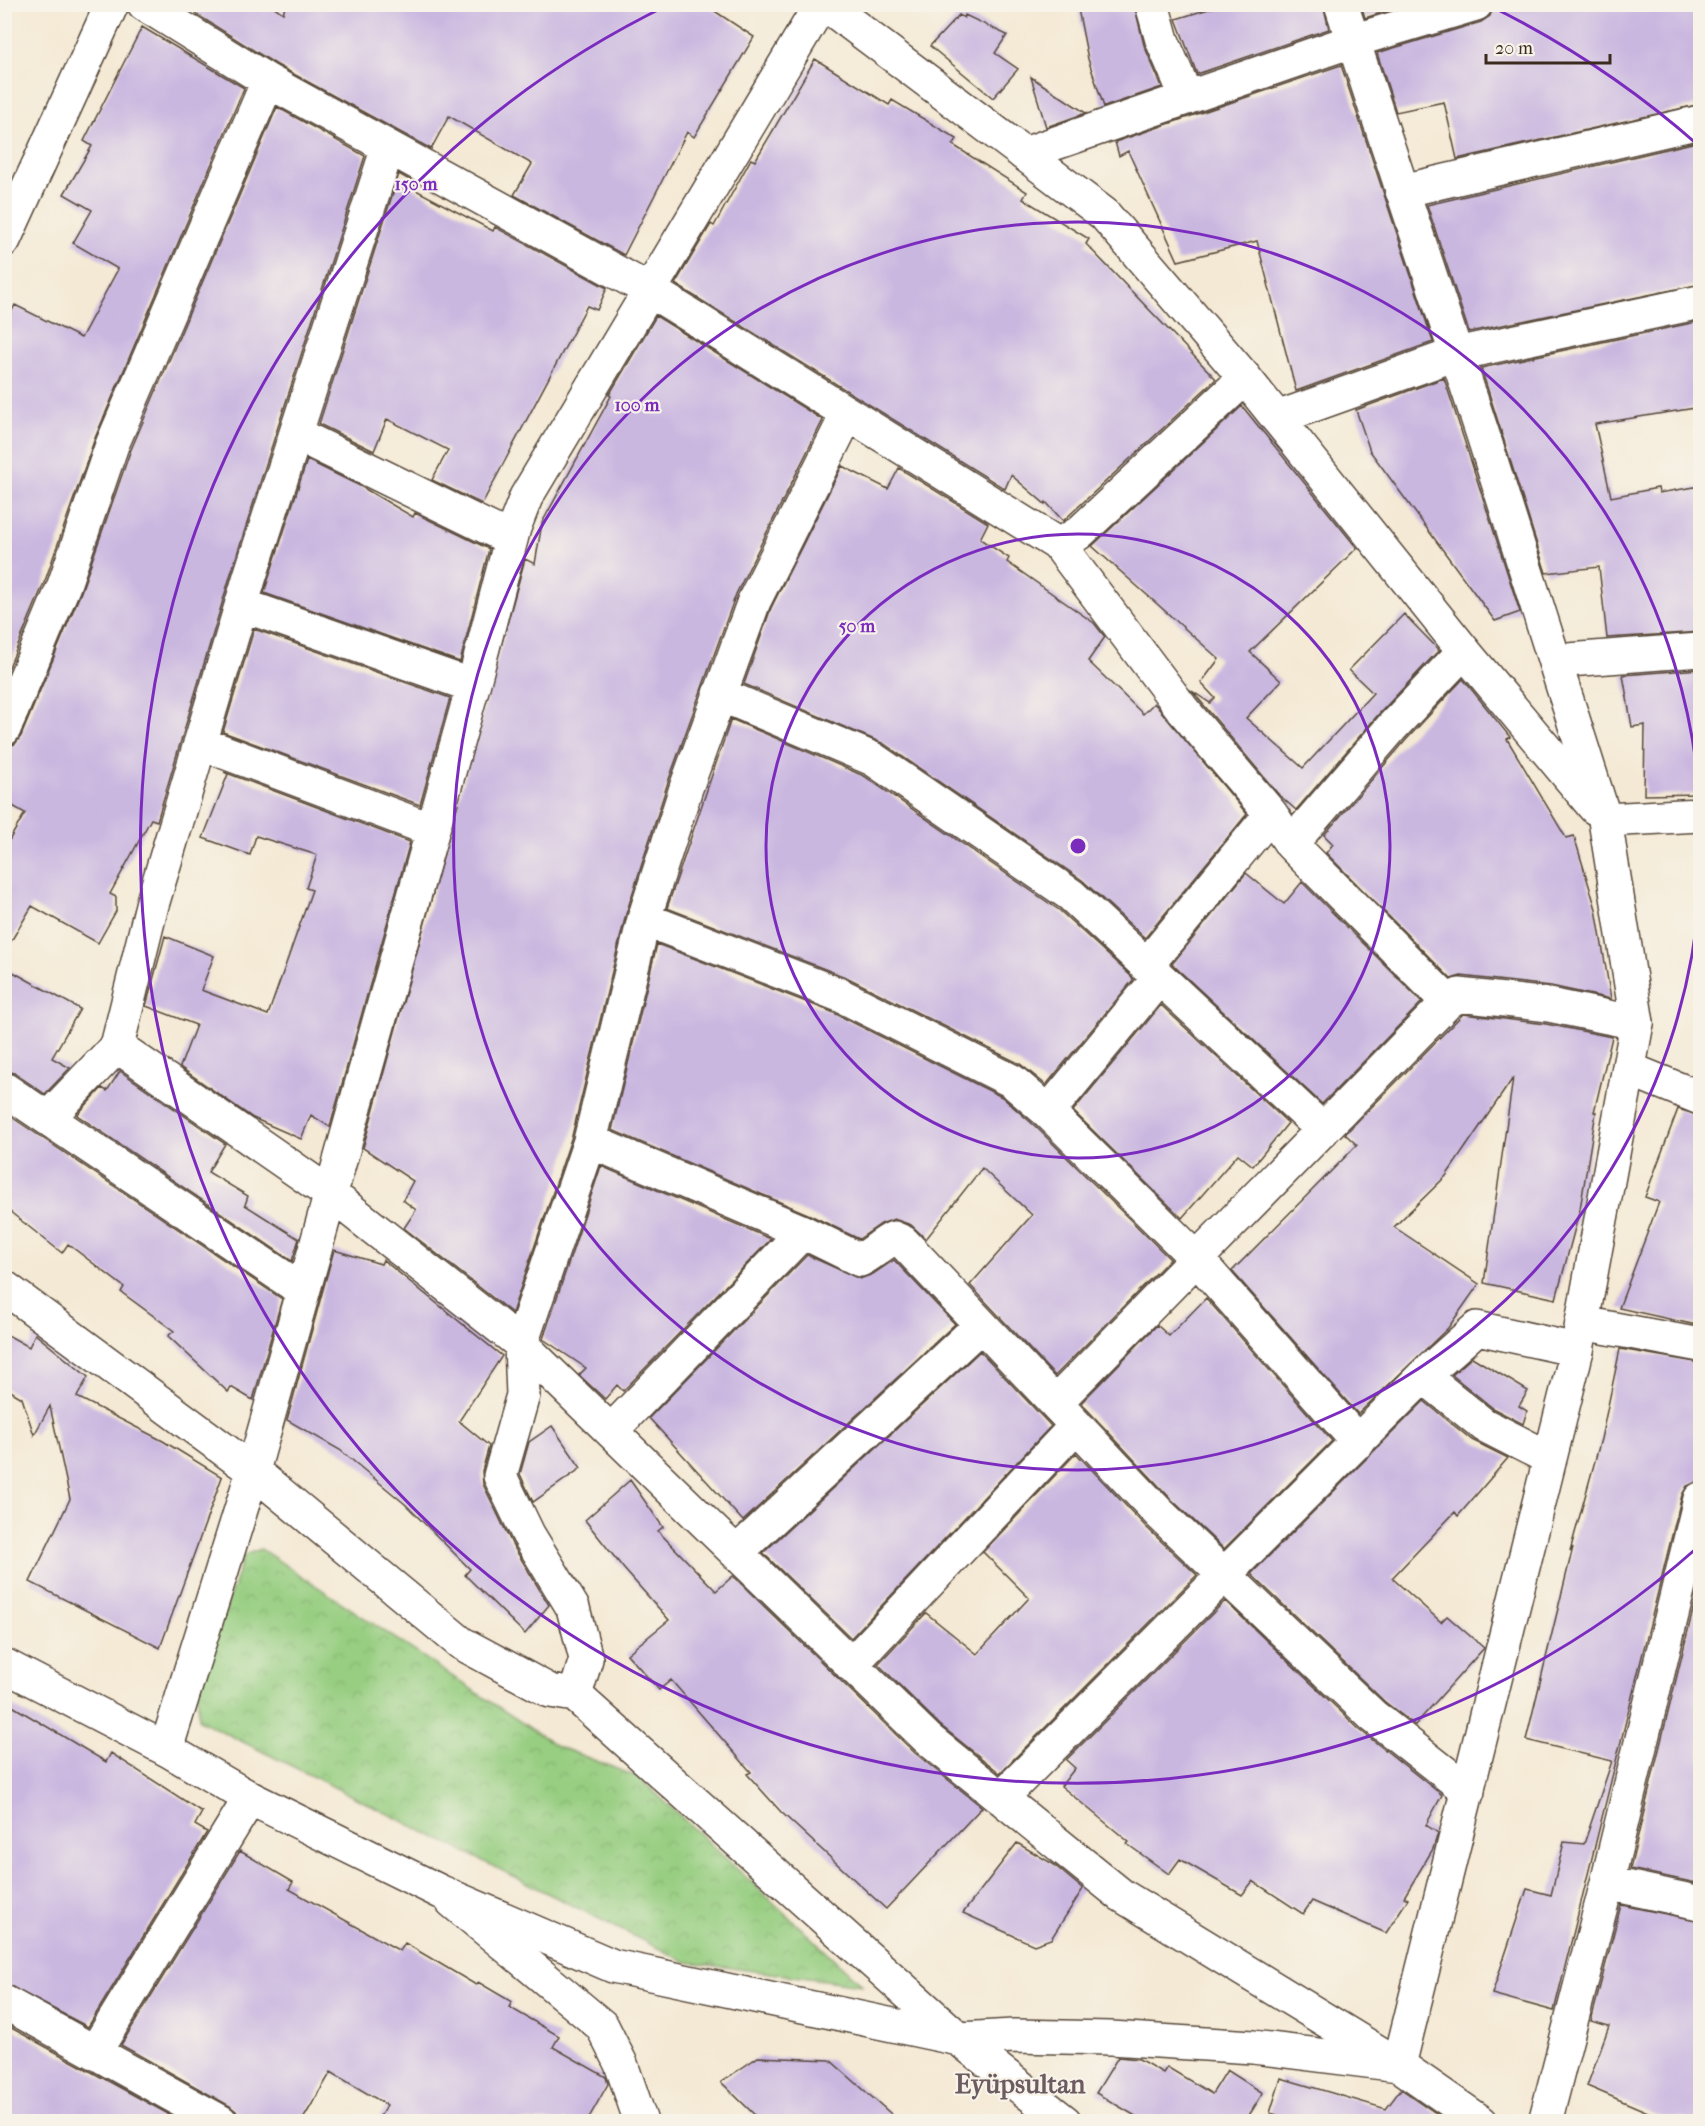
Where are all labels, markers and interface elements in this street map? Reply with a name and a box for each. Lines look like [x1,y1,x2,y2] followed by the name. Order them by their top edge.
[1486,27,1610,65] scale bar
[1495,38,1533,59] text: 20 m
[395,174,438,195] text: 150 m
[614,395,661,416] text: 100 m
[839,616,876,637] text: 50 m
[1068,836,1088,856] centre of rings
[955,2068,1086,2100] district label: Eyüpsultan

